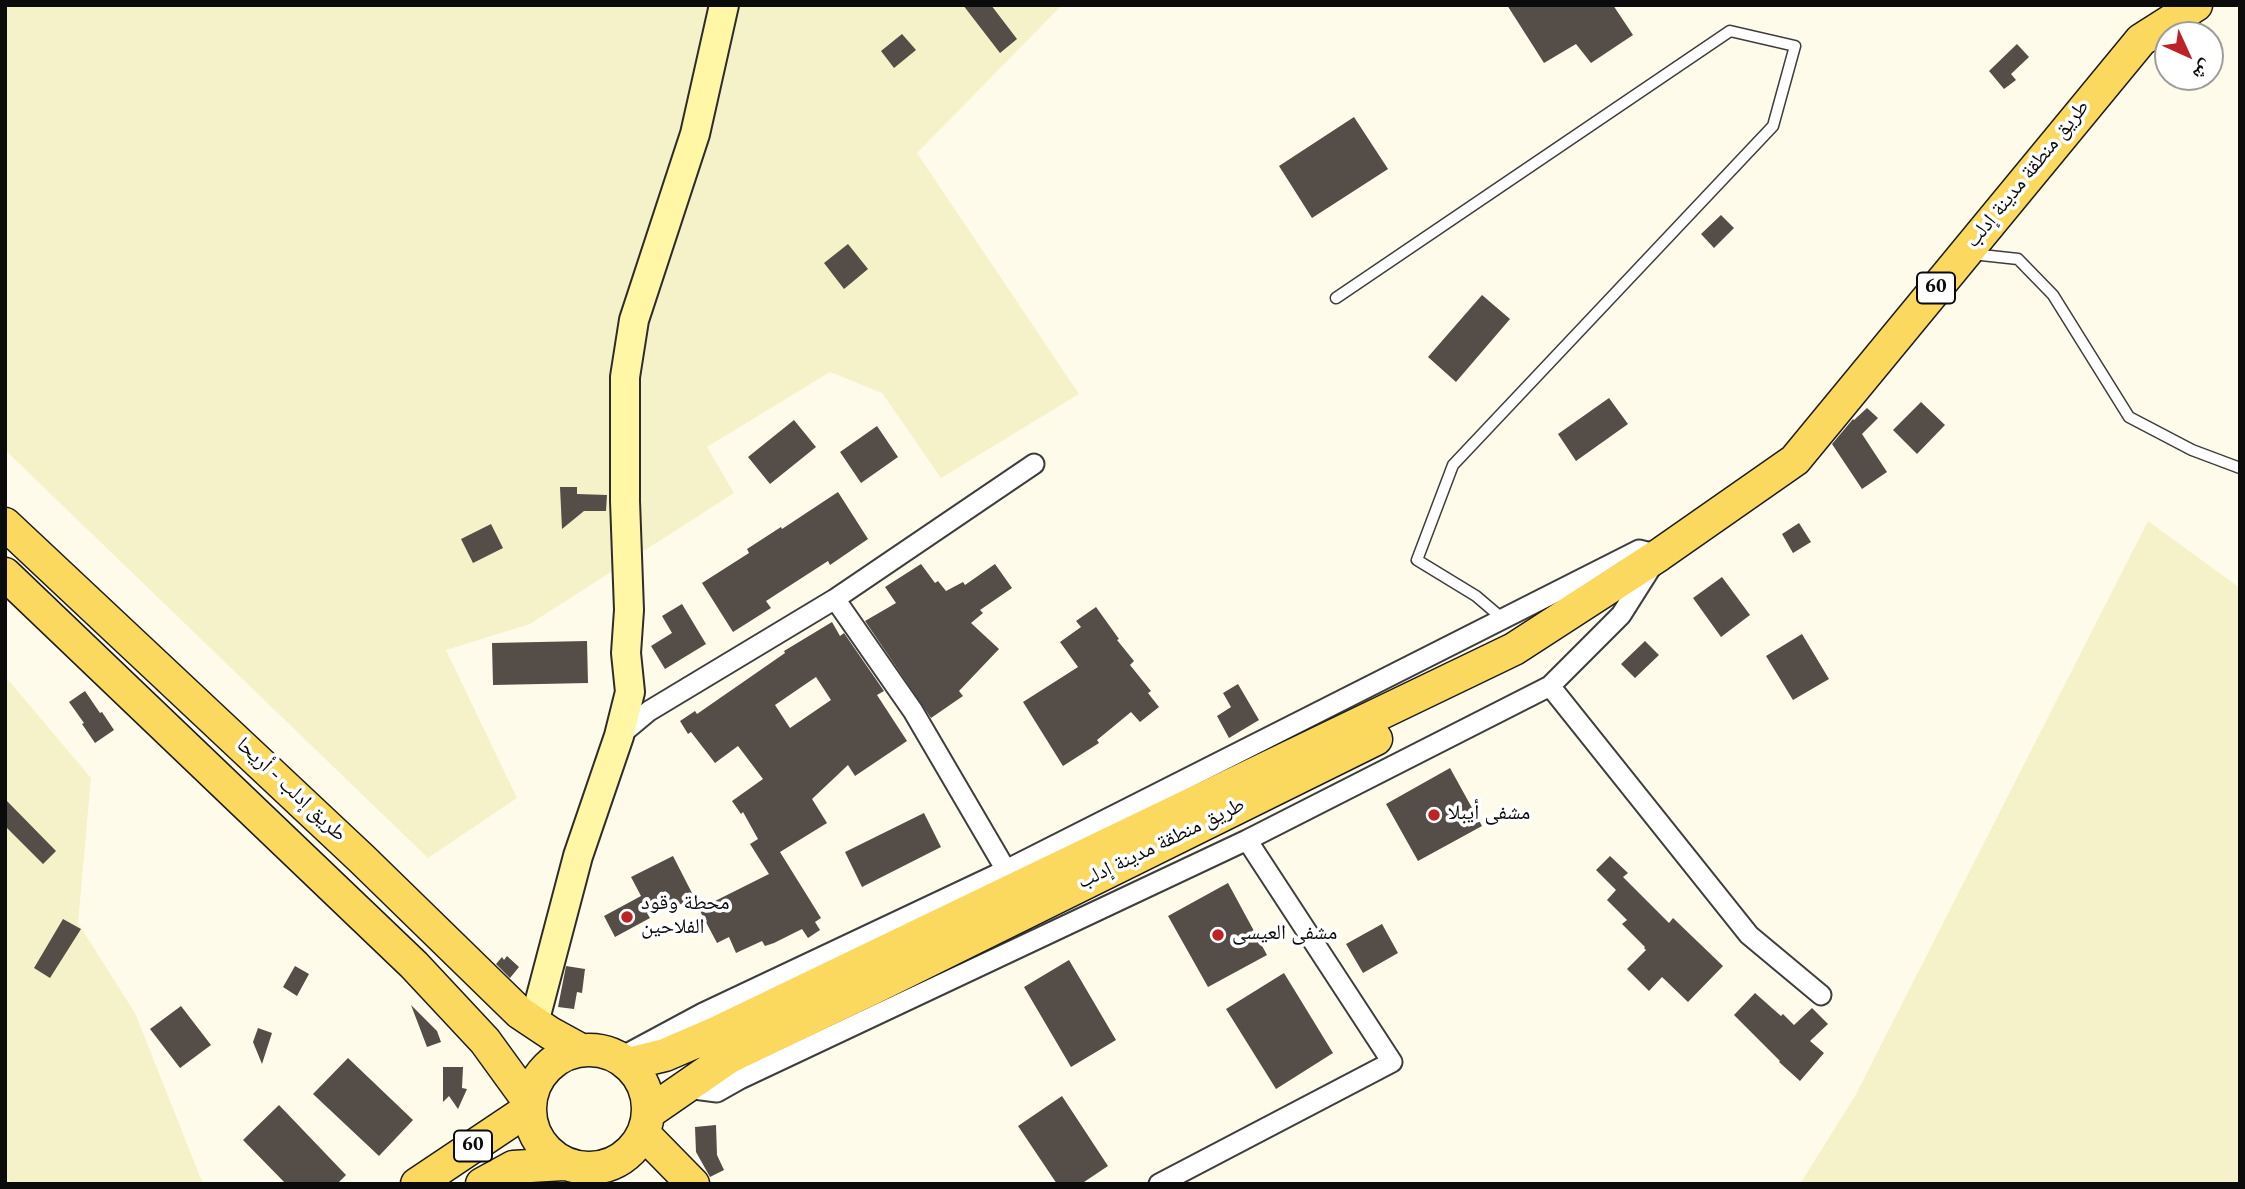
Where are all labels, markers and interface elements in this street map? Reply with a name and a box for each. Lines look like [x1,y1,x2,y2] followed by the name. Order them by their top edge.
[2154,21,2224,91] north arrow
[2185,52,2220,87] text: ش
[1962,96,2096,254] street label: طريق منطقة مدينة إدلب
[1917,272,1955,304] road number: 60
[230,734,350,848] street label: طريق إدلب - أريحا
[1074,794,1250,896] street label: طريق منطقة مدينة إدلب
[1448,802,1530,828] place label: مشفى أيبلا
[1426,807,1442,823] marker: مشفى أيبلا
[641,892,730,942] place label: محطة وقود الفلاحين
[619,909,635,925] marker: محطة وقود الفلاحين
[1232,922,1337,948] place label: مشفى العيسى
[1210,927,1226,943] marker: مشفى العيسى
[454,1130,492,1162] road number: 60

